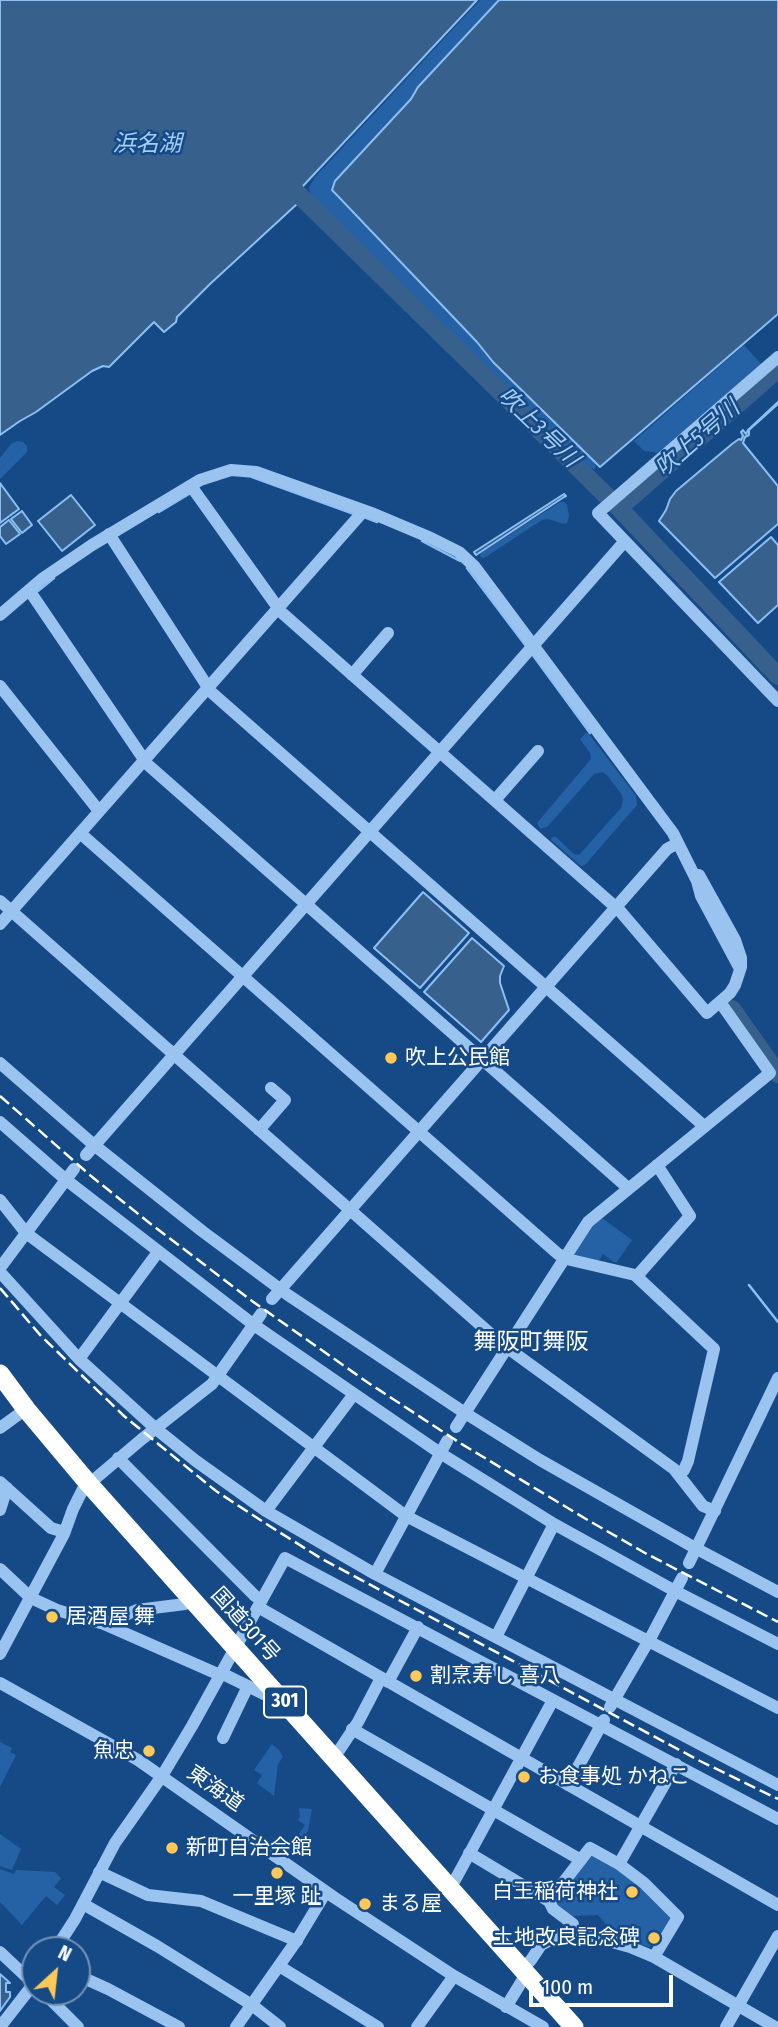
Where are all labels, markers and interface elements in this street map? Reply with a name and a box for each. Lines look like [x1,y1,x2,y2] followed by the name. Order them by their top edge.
[113,131,181,159] water label: 浜名湖
[492,383,584,473] water label: 吹上3号川
[650,395,746,483] water label: 吹上5号川
[405,1045,510,1071] place label: 吹上公民館
[383,1050,399,1066] marker: 吹上公民館
[474,1329,588,1357] district label: 舞阪町舞阪
[205,1583,285,1667] street label: 国道301号
[66,1604,155,1630] place label: 居酒屋 舞
[44,1609,60,1625] marker: 居酒屋 舞
[430,1663,561,1689] place label: 割烹寿し 喜八
[408,1668,424,1684] marker: 割烹寿し 喜八
[264,1686,306,1718] road number: 301
[93,1738,135,1764] place label: 魚忠
[141,1743,157,1759] marker: 魚忠
[182,1761,248,1817] street label: 東海道
[538,1764,690,1790] place label: お食事処 かねこ
[516,1769,532,1785] marker: お食事処 かねこ
[186,1835,312,1861] place label: 新町自治会館
[164,1840,180,1856] marker: 新町自治会館
[269,1865,285,1881] marker: 一里塚 趾
[492,1879,618,1905] place label: 白王稲荷神社
[233,1884,321,1910] place label: 一里塚 趾
[624,1884,640,1900] marker: 白王稲荷神社
[379,1891,442,1917] place label: まる屋
[357,1896,373,1912] marker: まる屋
[493,1925,640,1951] place label: 土地改良記念碑
[646,1930,662,1946] marker: 土地改良記念碑
[21,1936,91,2006] north arrow
[55,1941,75,1966] text: N
[533,1960,676,2004] scale bar
[542,1974,593,2000] text: 100 m

